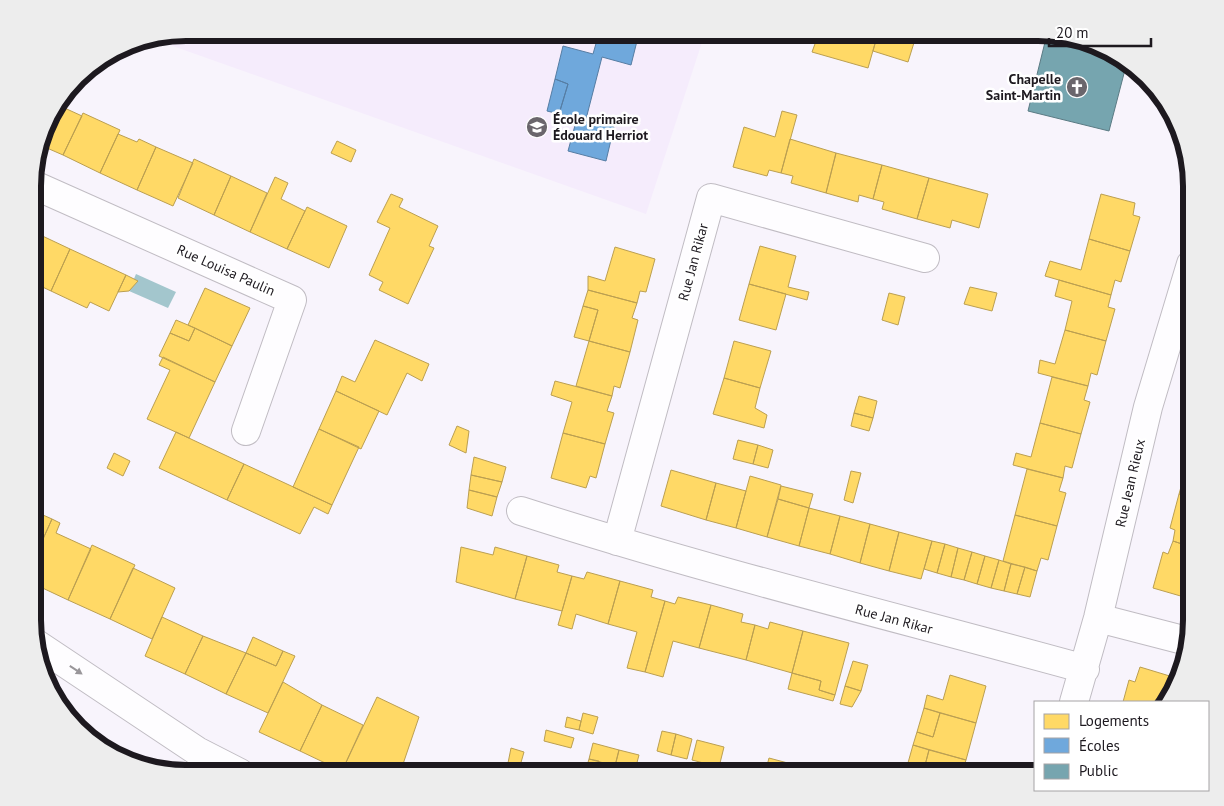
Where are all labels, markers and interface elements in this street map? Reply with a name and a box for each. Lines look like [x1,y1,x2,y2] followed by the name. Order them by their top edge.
[1049,15,1152,47] scale bar
[1056,23,1089,42] text: 20 m
[986,70,1061,104] place label: Chapelle Saint-Martin
[1065,75,1089,99] church icon: Chapelle Saint-Martin
[553,110,648,144] place label: École primaire Édouard Herriot
[525,115,549,139] school or university icon: École primaire Édouard Herriot
[674,221,712,303] street label: Rue Jan Rikar
[174,240,278,300] street label: Rue Louisa Paulin
[1111,437,1149,529] street label: Rue Jean Rieux
[853,600,935,638] street label: Rue Jan Rikar
[69,666,82,675] one-way arrow
[1034,701,1209,791] legend
[1079,711,1149,730] text: Logements
[1079,736,1120,755] text: Écoles
[1079,761,1118,780] text: Public

